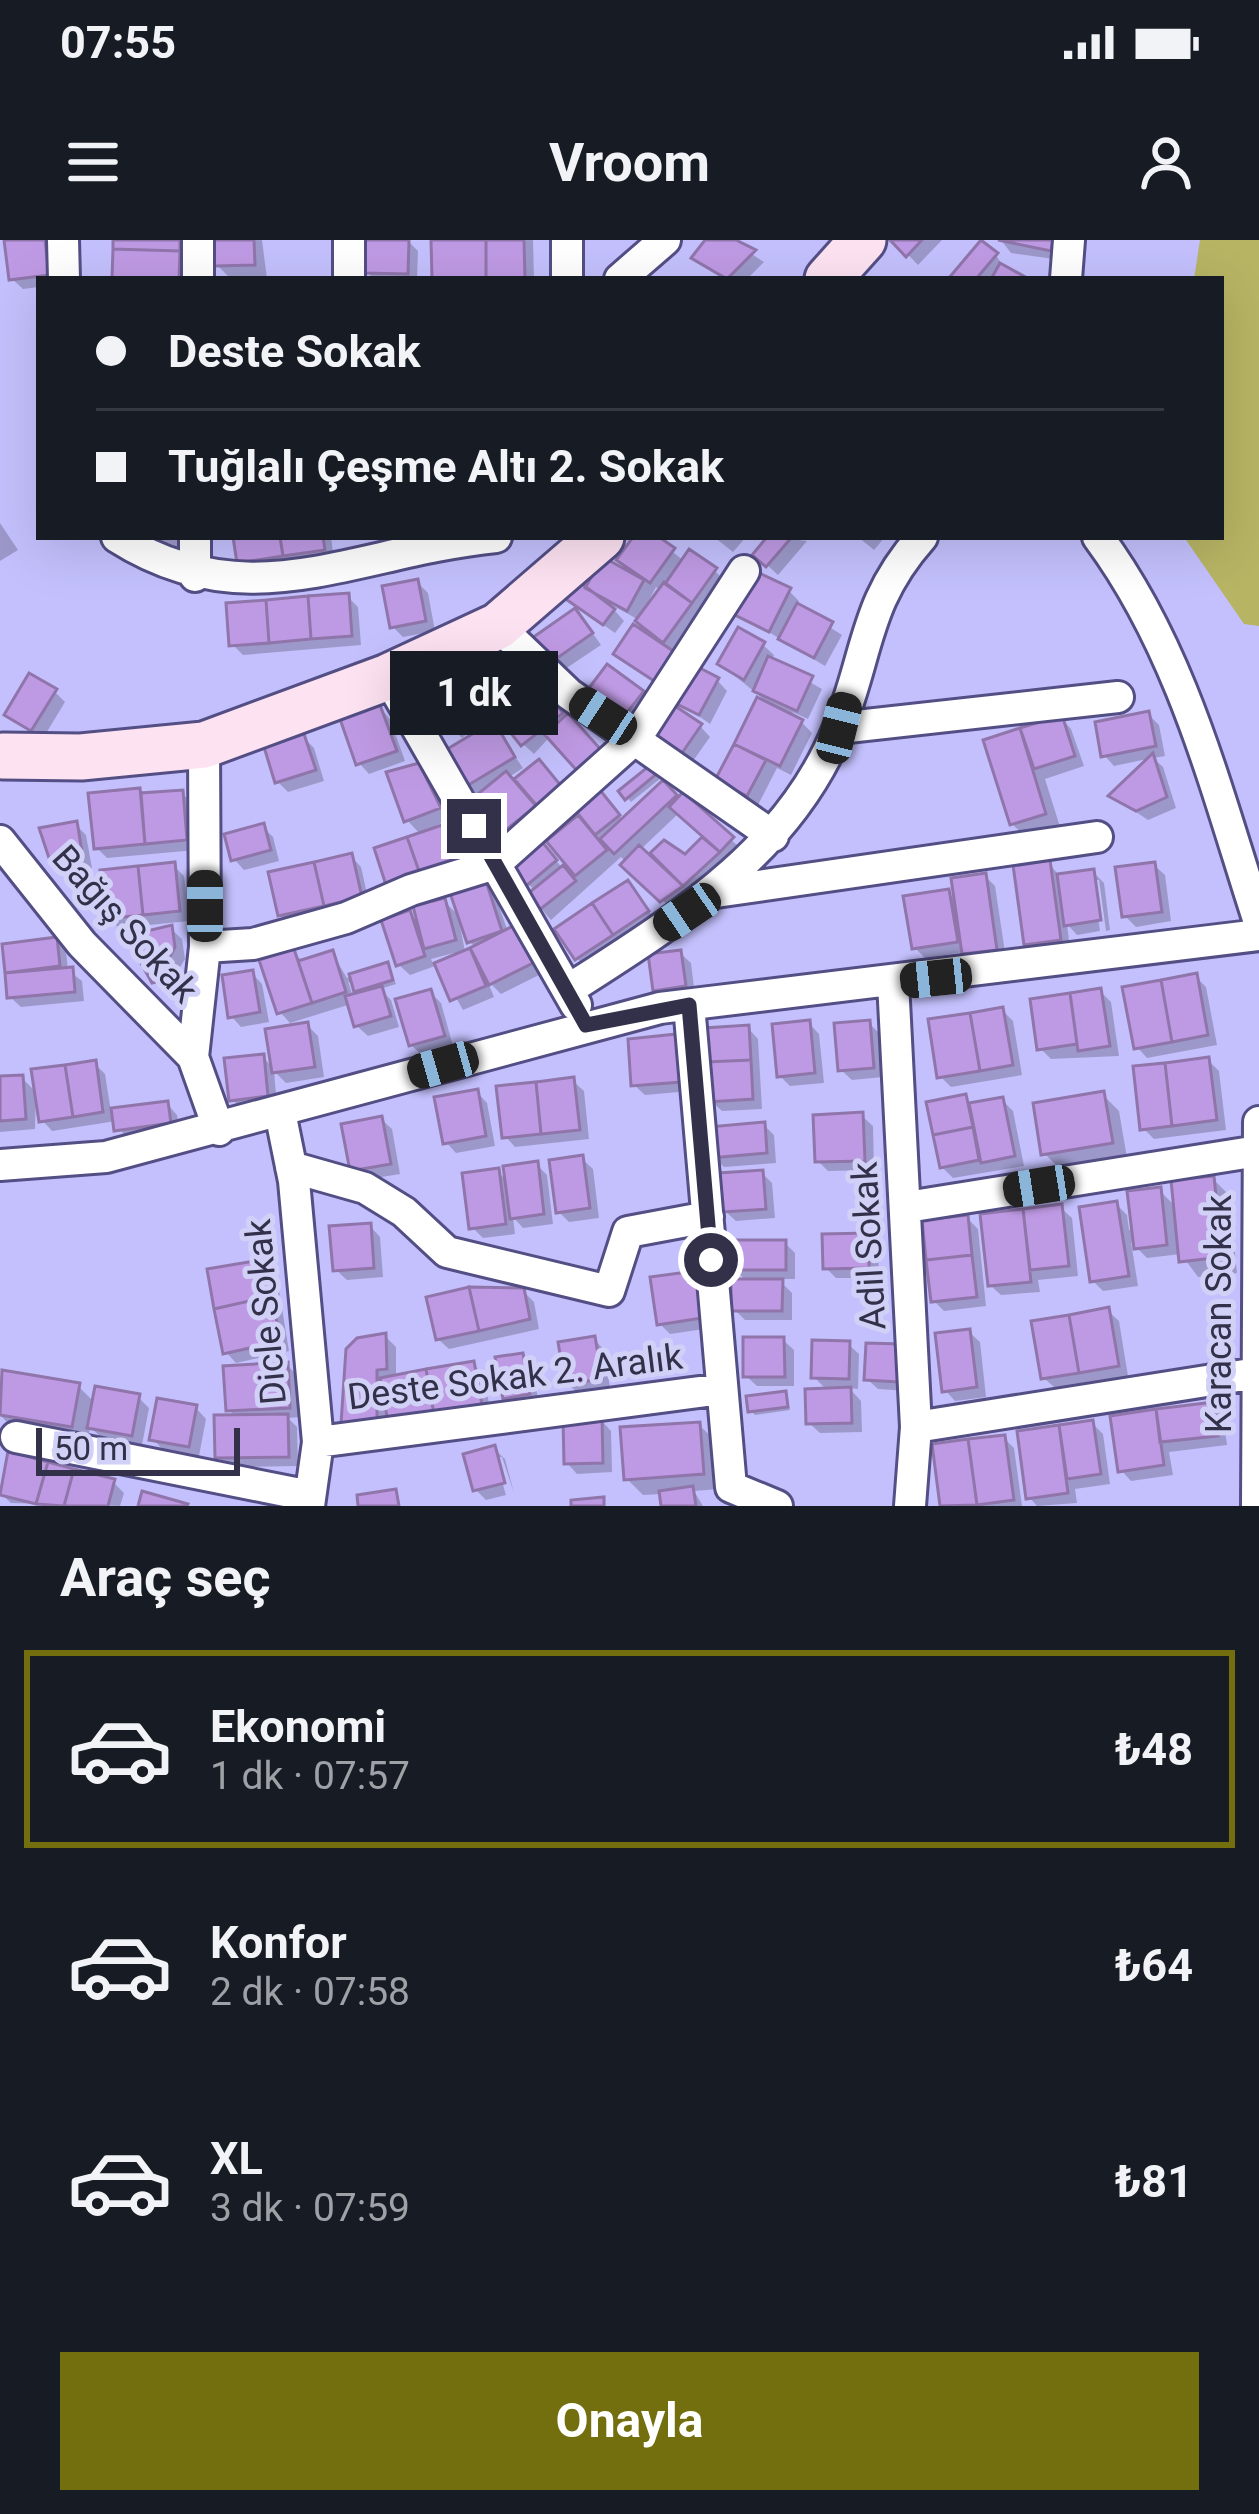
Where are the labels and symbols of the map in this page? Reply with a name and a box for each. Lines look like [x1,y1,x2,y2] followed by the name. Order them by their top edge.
[390,652,558,736] callout: 1 dk
[563,681,643,751] car
[813,689,865,767] car
[447,799,501,853] route end
[44,837,207,1012] street label: Bağış Sokak
[187,870,223,942] car
[647,877,727,947] car
[898,956,974,1000] car
[403,1038,483,1092] car
[844,1160,894,1331] street label: Adil Sokak
[1001,1163,1077,1209] car
[1198,1194,1240,1433] street label: Karacan Sokak
[237,1217,295,1406] street label: Dicle Sokak
[684,1233,738,1287] route start
[345,1336,686,1418] street label: Deste Sokak 2. Aralık
[36,1422,240,1475] scale bar

